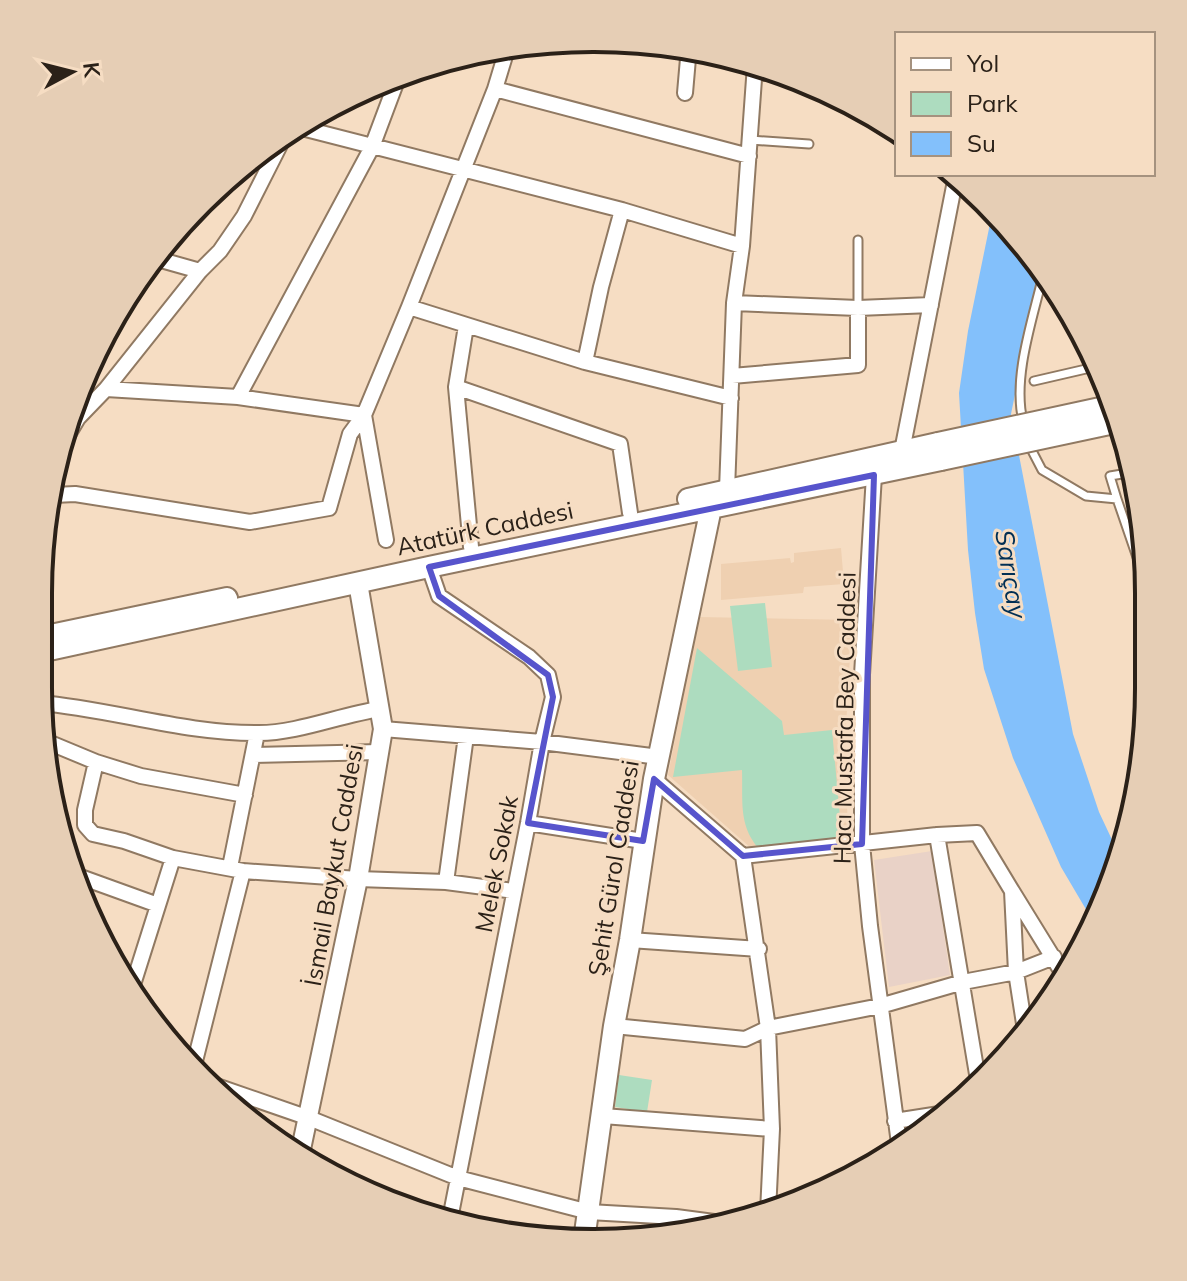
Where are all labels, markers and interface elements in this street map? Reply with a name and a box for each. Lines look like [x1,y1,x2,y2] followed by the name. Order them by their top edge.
[32,32,112,112] north arrow
[895,32,1155,176] legend
[966,48,999,78] text: Yol
[77,61,107,80] text: K
[967,88,1018,118] text: Park
[967,128,996,158] text: Su
[394,495,576,561] street label: Atatürk Caddesi
[988,527,1035,622] water label: Sarıçay
[826,572,862,864] street label: Hacı Mustafa Bey Caddesi
[297,741,369,988] street label: İsmail Baykut Caddesi
[581,758,645,978] street label: Şehit Gürol Caddesi
[468,792,524,935] street label: Melek Sokak

